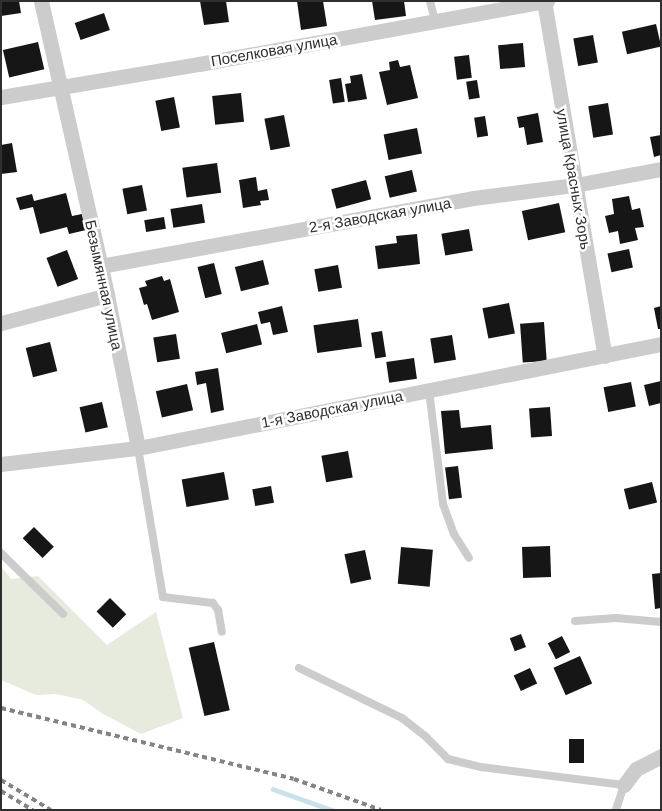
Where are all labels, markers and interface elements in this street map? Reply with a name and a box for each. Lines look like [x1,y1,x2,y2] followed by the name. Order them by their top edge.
[209,30,339,70] street label: Поселковая улица
[553,107,595,251] street label: улица Красных Зорь
[308,194,452,236] street label: 2-я Заводская улица
[81,218,127,352] street label: Безымянная улица
[260,386,404,432] street label: 1-я Заводская улица

